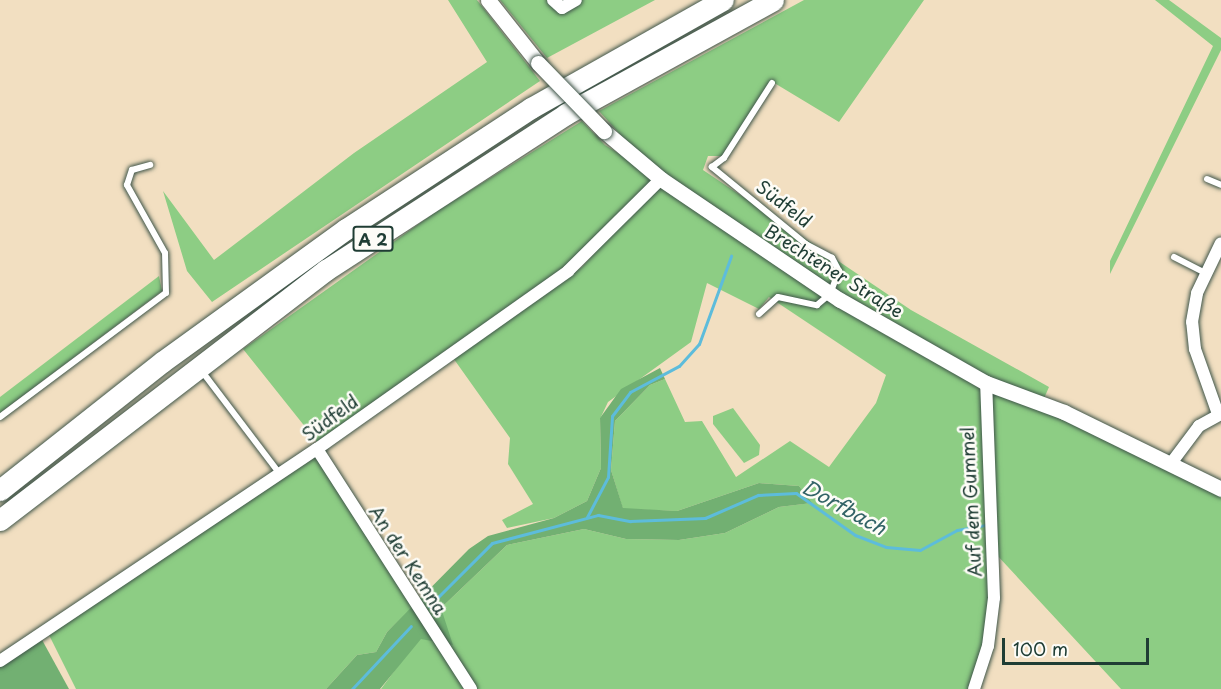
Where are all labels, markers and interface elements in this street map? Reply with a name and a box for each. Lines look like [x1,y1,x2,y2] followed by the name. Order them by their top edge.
[752,176,816,232] street label: Südfeld
[760,219,908,323] street label: Brechtener Straße
[352,226,394,252] road number: A 2
[298,391,362,445] street label: Südfeld
[956,426,986,578] street label: Auf dem Gummel
[798,474,890,540] water label: Dorfbach
[365,502,451,618] street label: An der Kemna
[1005,626,1152,664] scale bar
[1013,635,1068,662] text: 100 m

